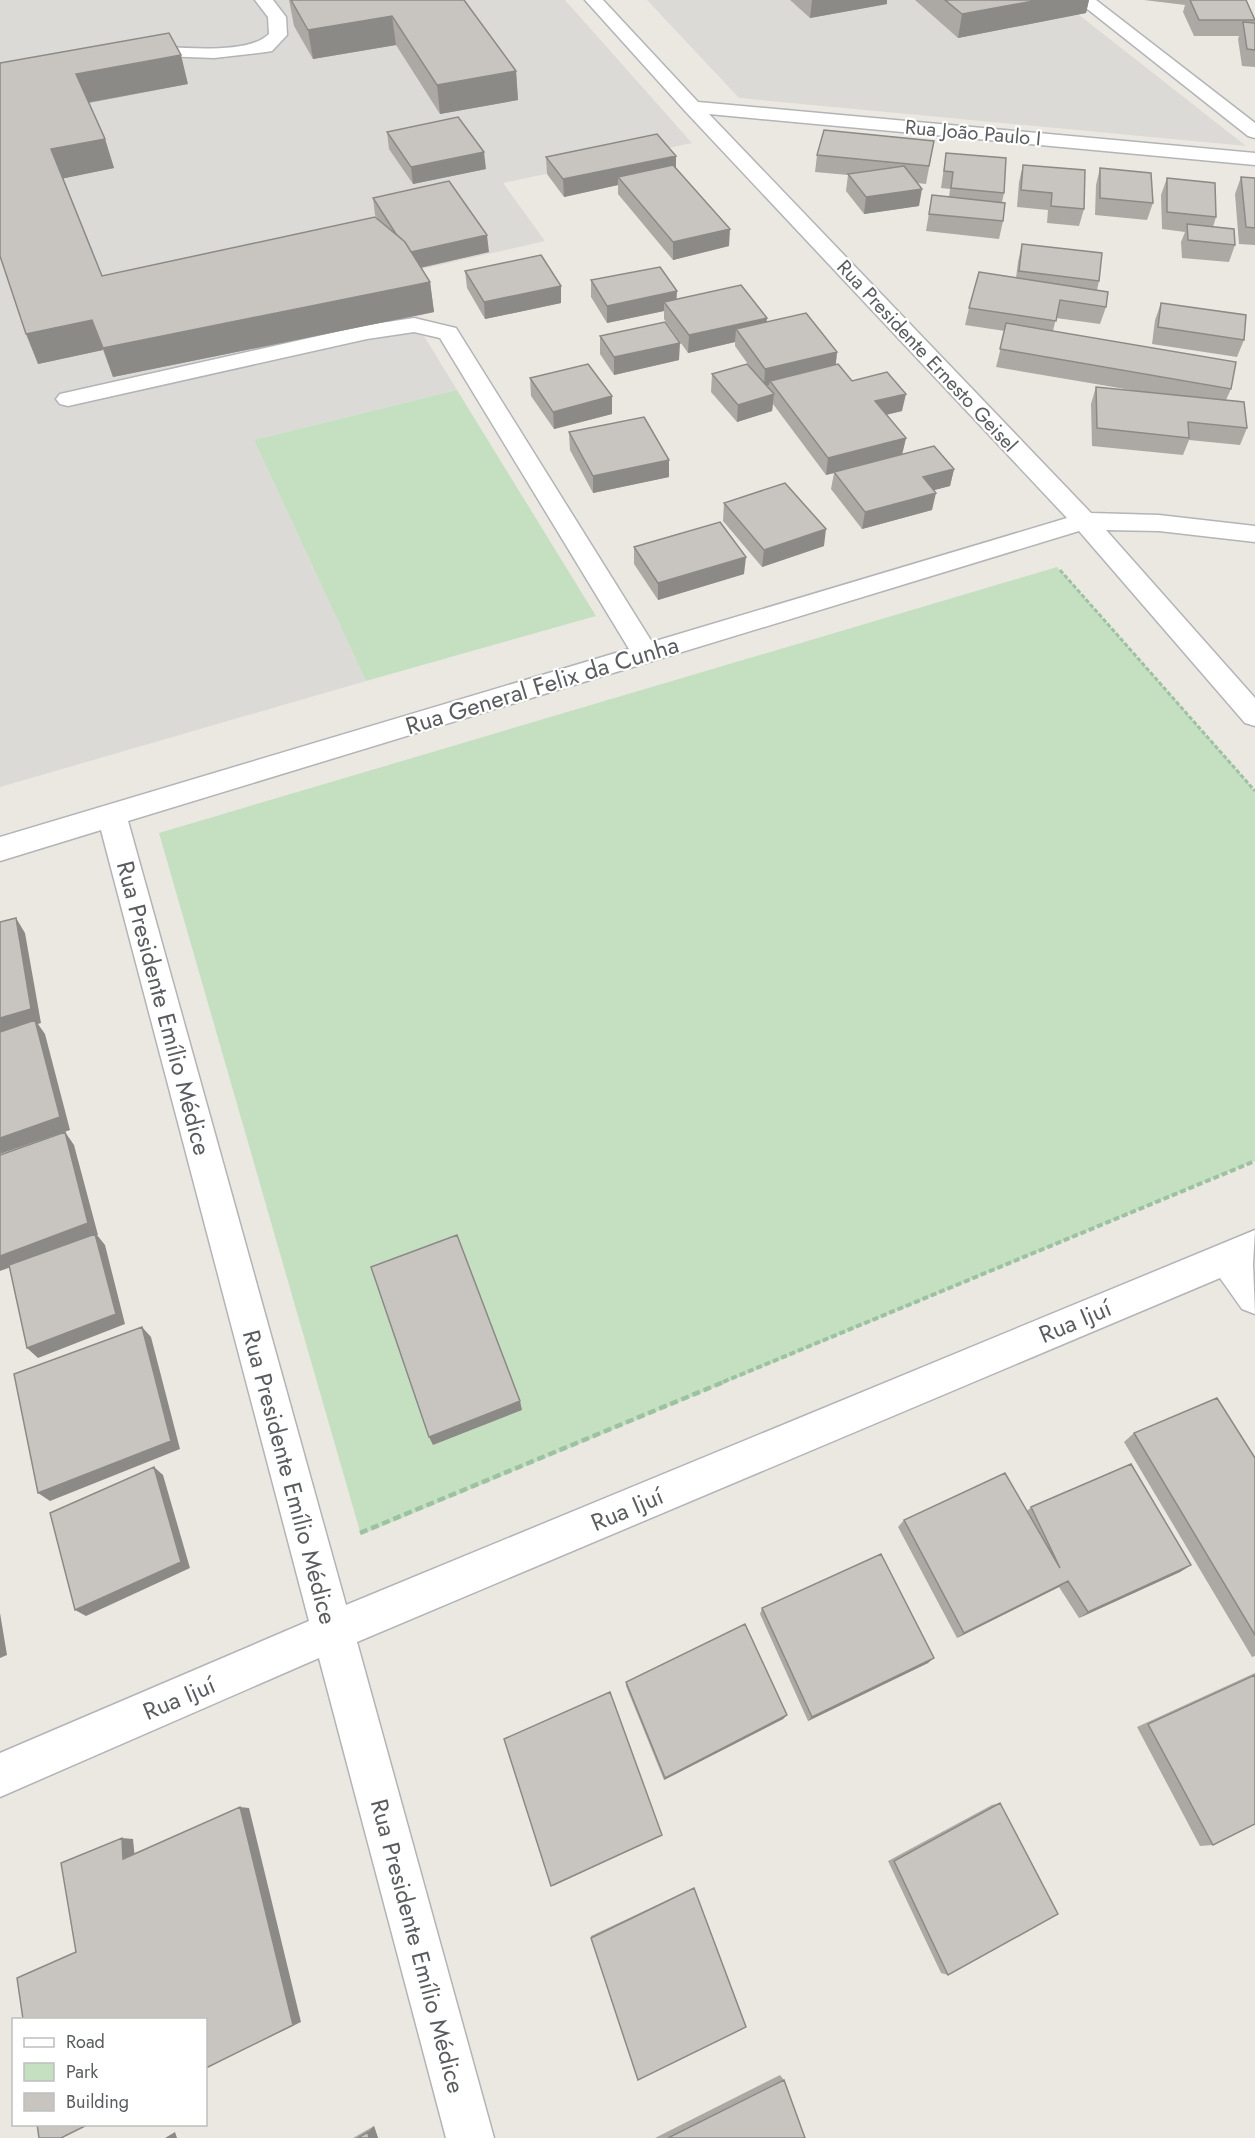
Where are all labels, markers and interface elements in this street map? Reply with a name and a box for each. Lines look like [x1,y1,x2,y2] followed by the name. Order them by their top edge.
[904,113,1042,153] street label: Rua João Paulo I
[830,253,1024,459] street label: Rua Presidente Ernesto Geisel
[401,627,683,743] street label: Rua General Felix da Cunha
[108,857,220,1159] street label: Rua Presidente Emílio Médice
[1033,1290,1117,1352] street label: Rua Ijuí
[234,1326,346,1628] street label: Rua Presidente Emílio Médice
[585,1478,669,1540] street label: Rua Ijuí
[137,1667,221,1729] street label: Rua Ijuí
[362,1795,474,2097] street label: Rua Presidente Emílio Médice
[12,2018,207,2126] legend
[66,2029,105,2055] text: Road
[66,2059,98,2085] text: Park
[66,2089,129,2115] text: Building

